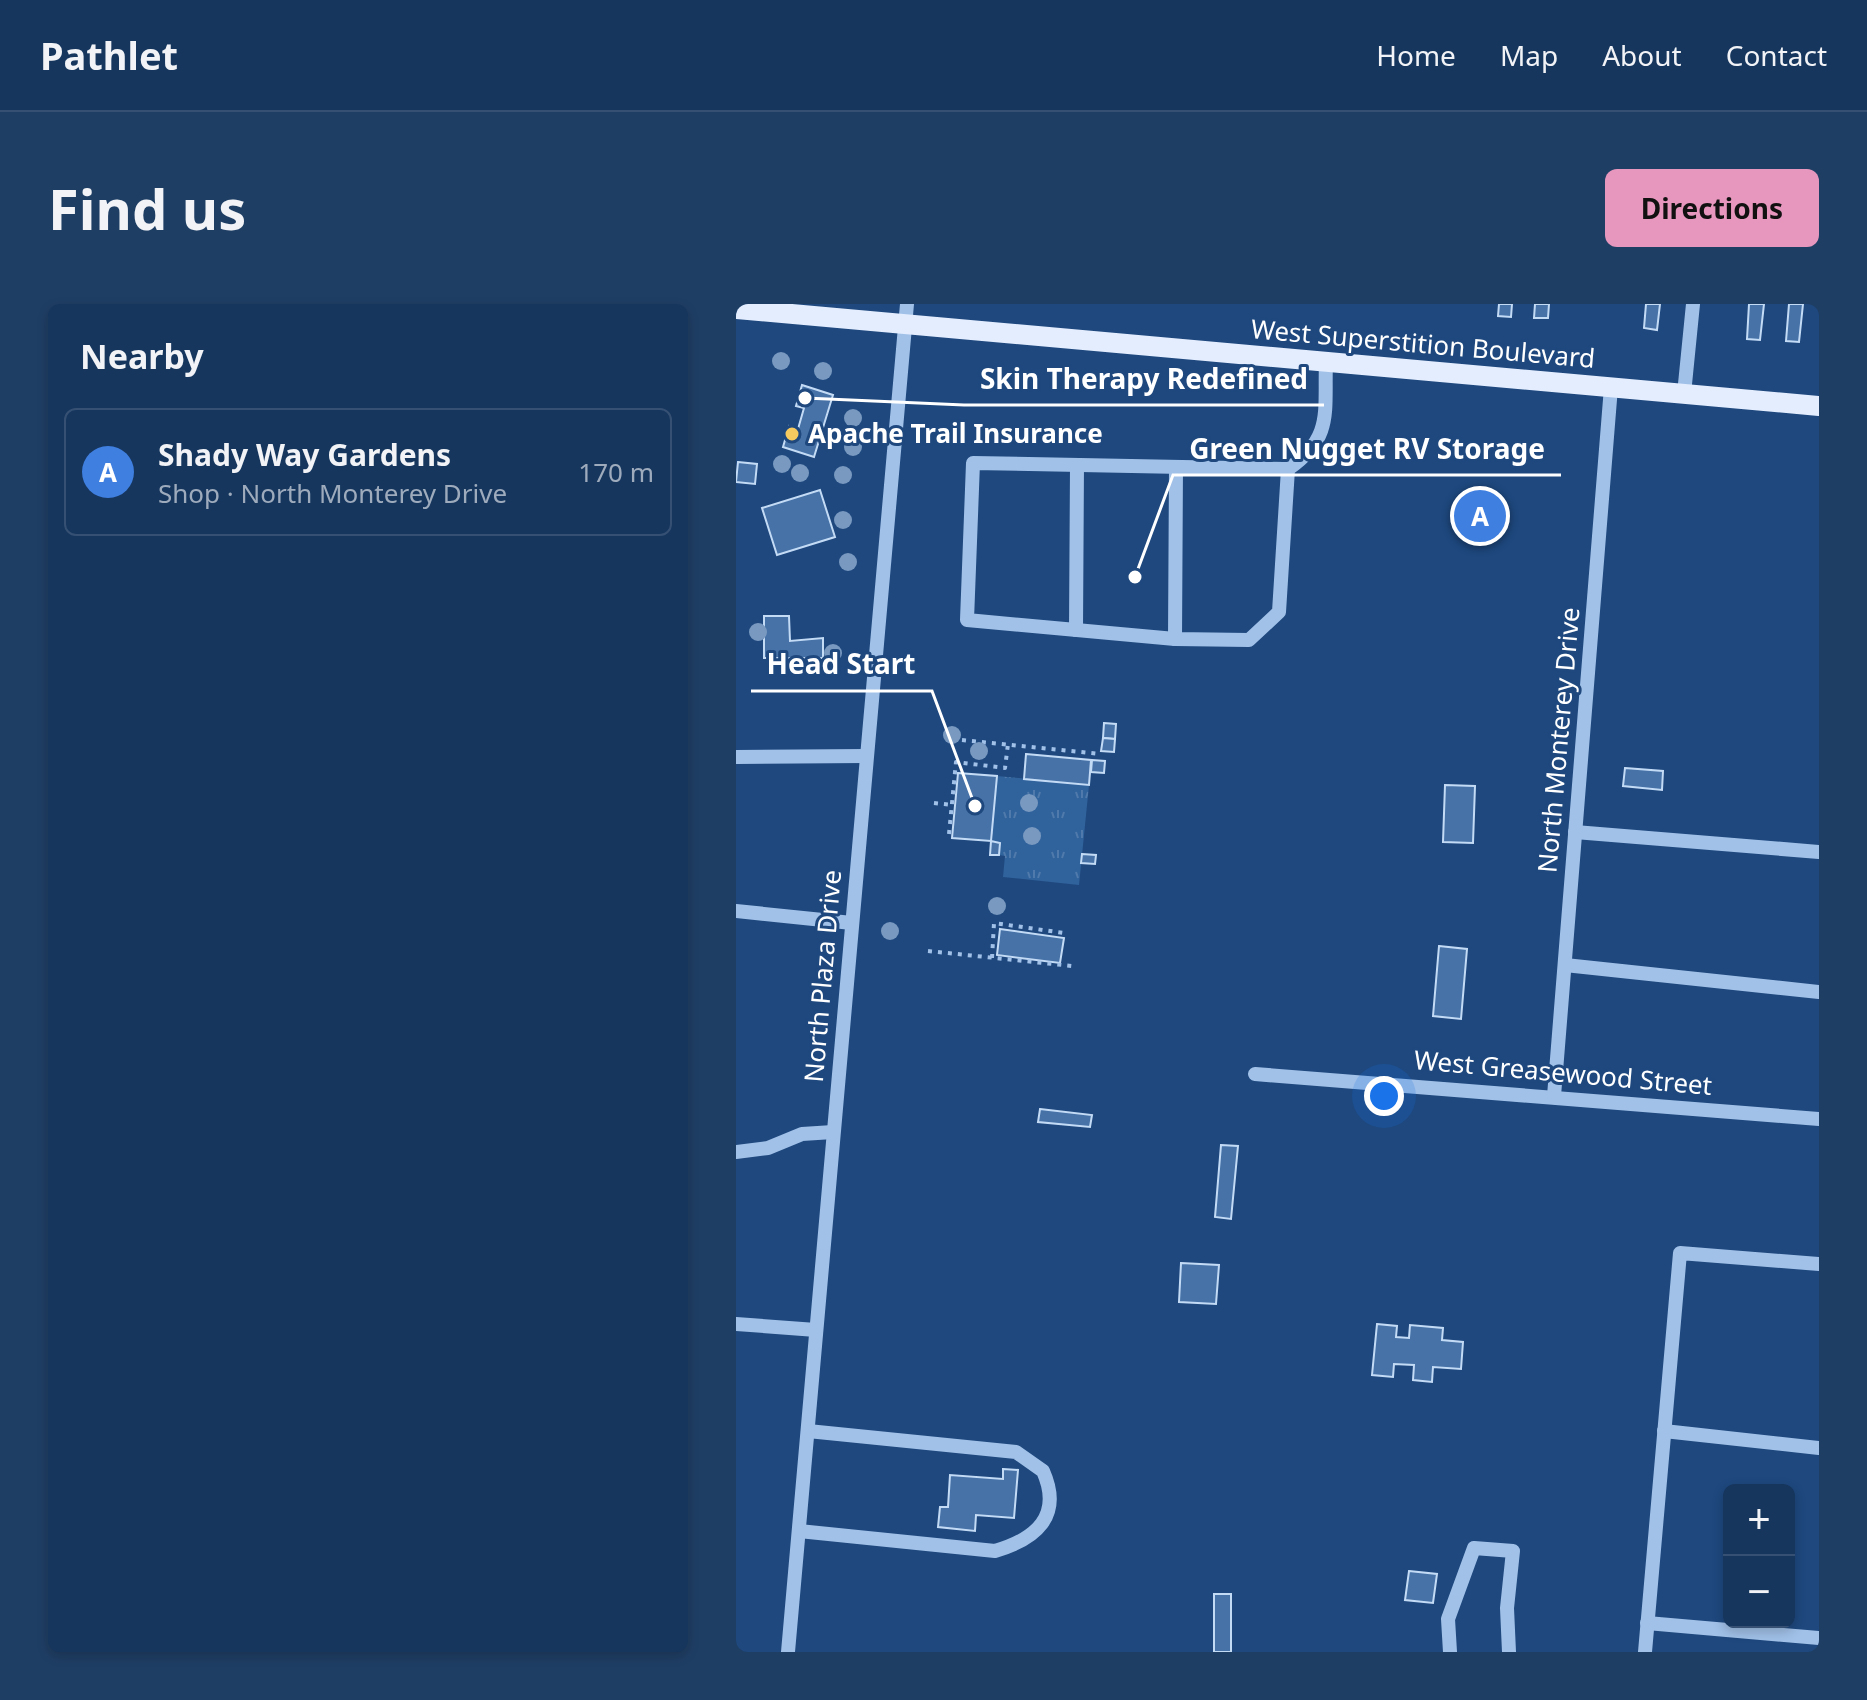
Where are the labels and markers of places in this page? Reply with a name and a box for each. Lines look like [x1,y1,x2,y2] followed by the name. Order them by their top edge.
[964,353,1324,405] callout: Skin Therapy Redefined
[808,415,1103,451] place label: Apache Trail Insurance
[1173,423,1561,475] callout: Green Nugget RV Storage
[783,425,801,443] marker: Apache Trail Insurance
[1454,486,1506,546] pin: A
[751,639,932,691] callout: Head Start

